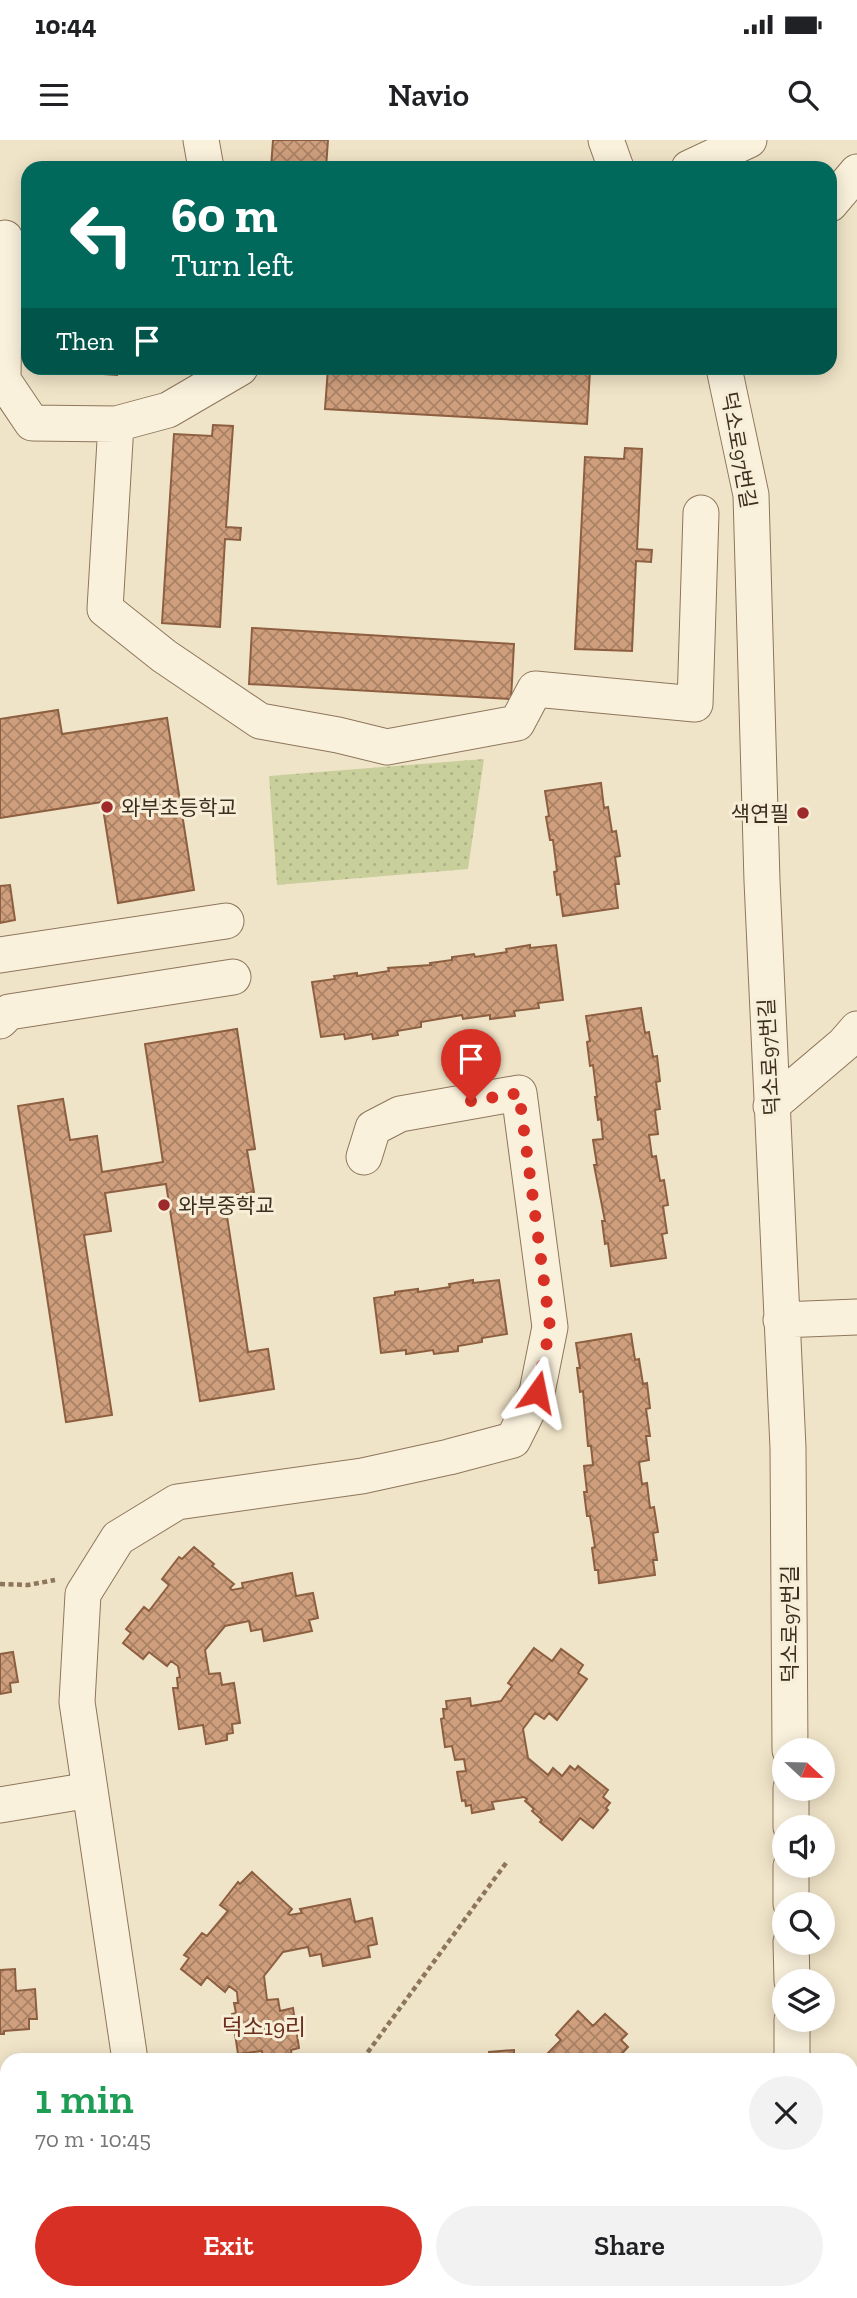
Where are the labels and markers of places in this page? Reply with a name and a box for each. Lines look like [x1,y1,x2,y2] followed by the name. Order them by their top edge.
[121,795,237,820] place label: 와부초등학교
[99,799,115,815] marker: 와부초등학교
[731,801,789,826] place label: 색연필
[795,805,811,821] marker: 색연필
[441,1029,501,1101] pin
[178,1193,275,1218] place label: 와부중학교
[156,1197,172,1213] marker: 와부중학교

